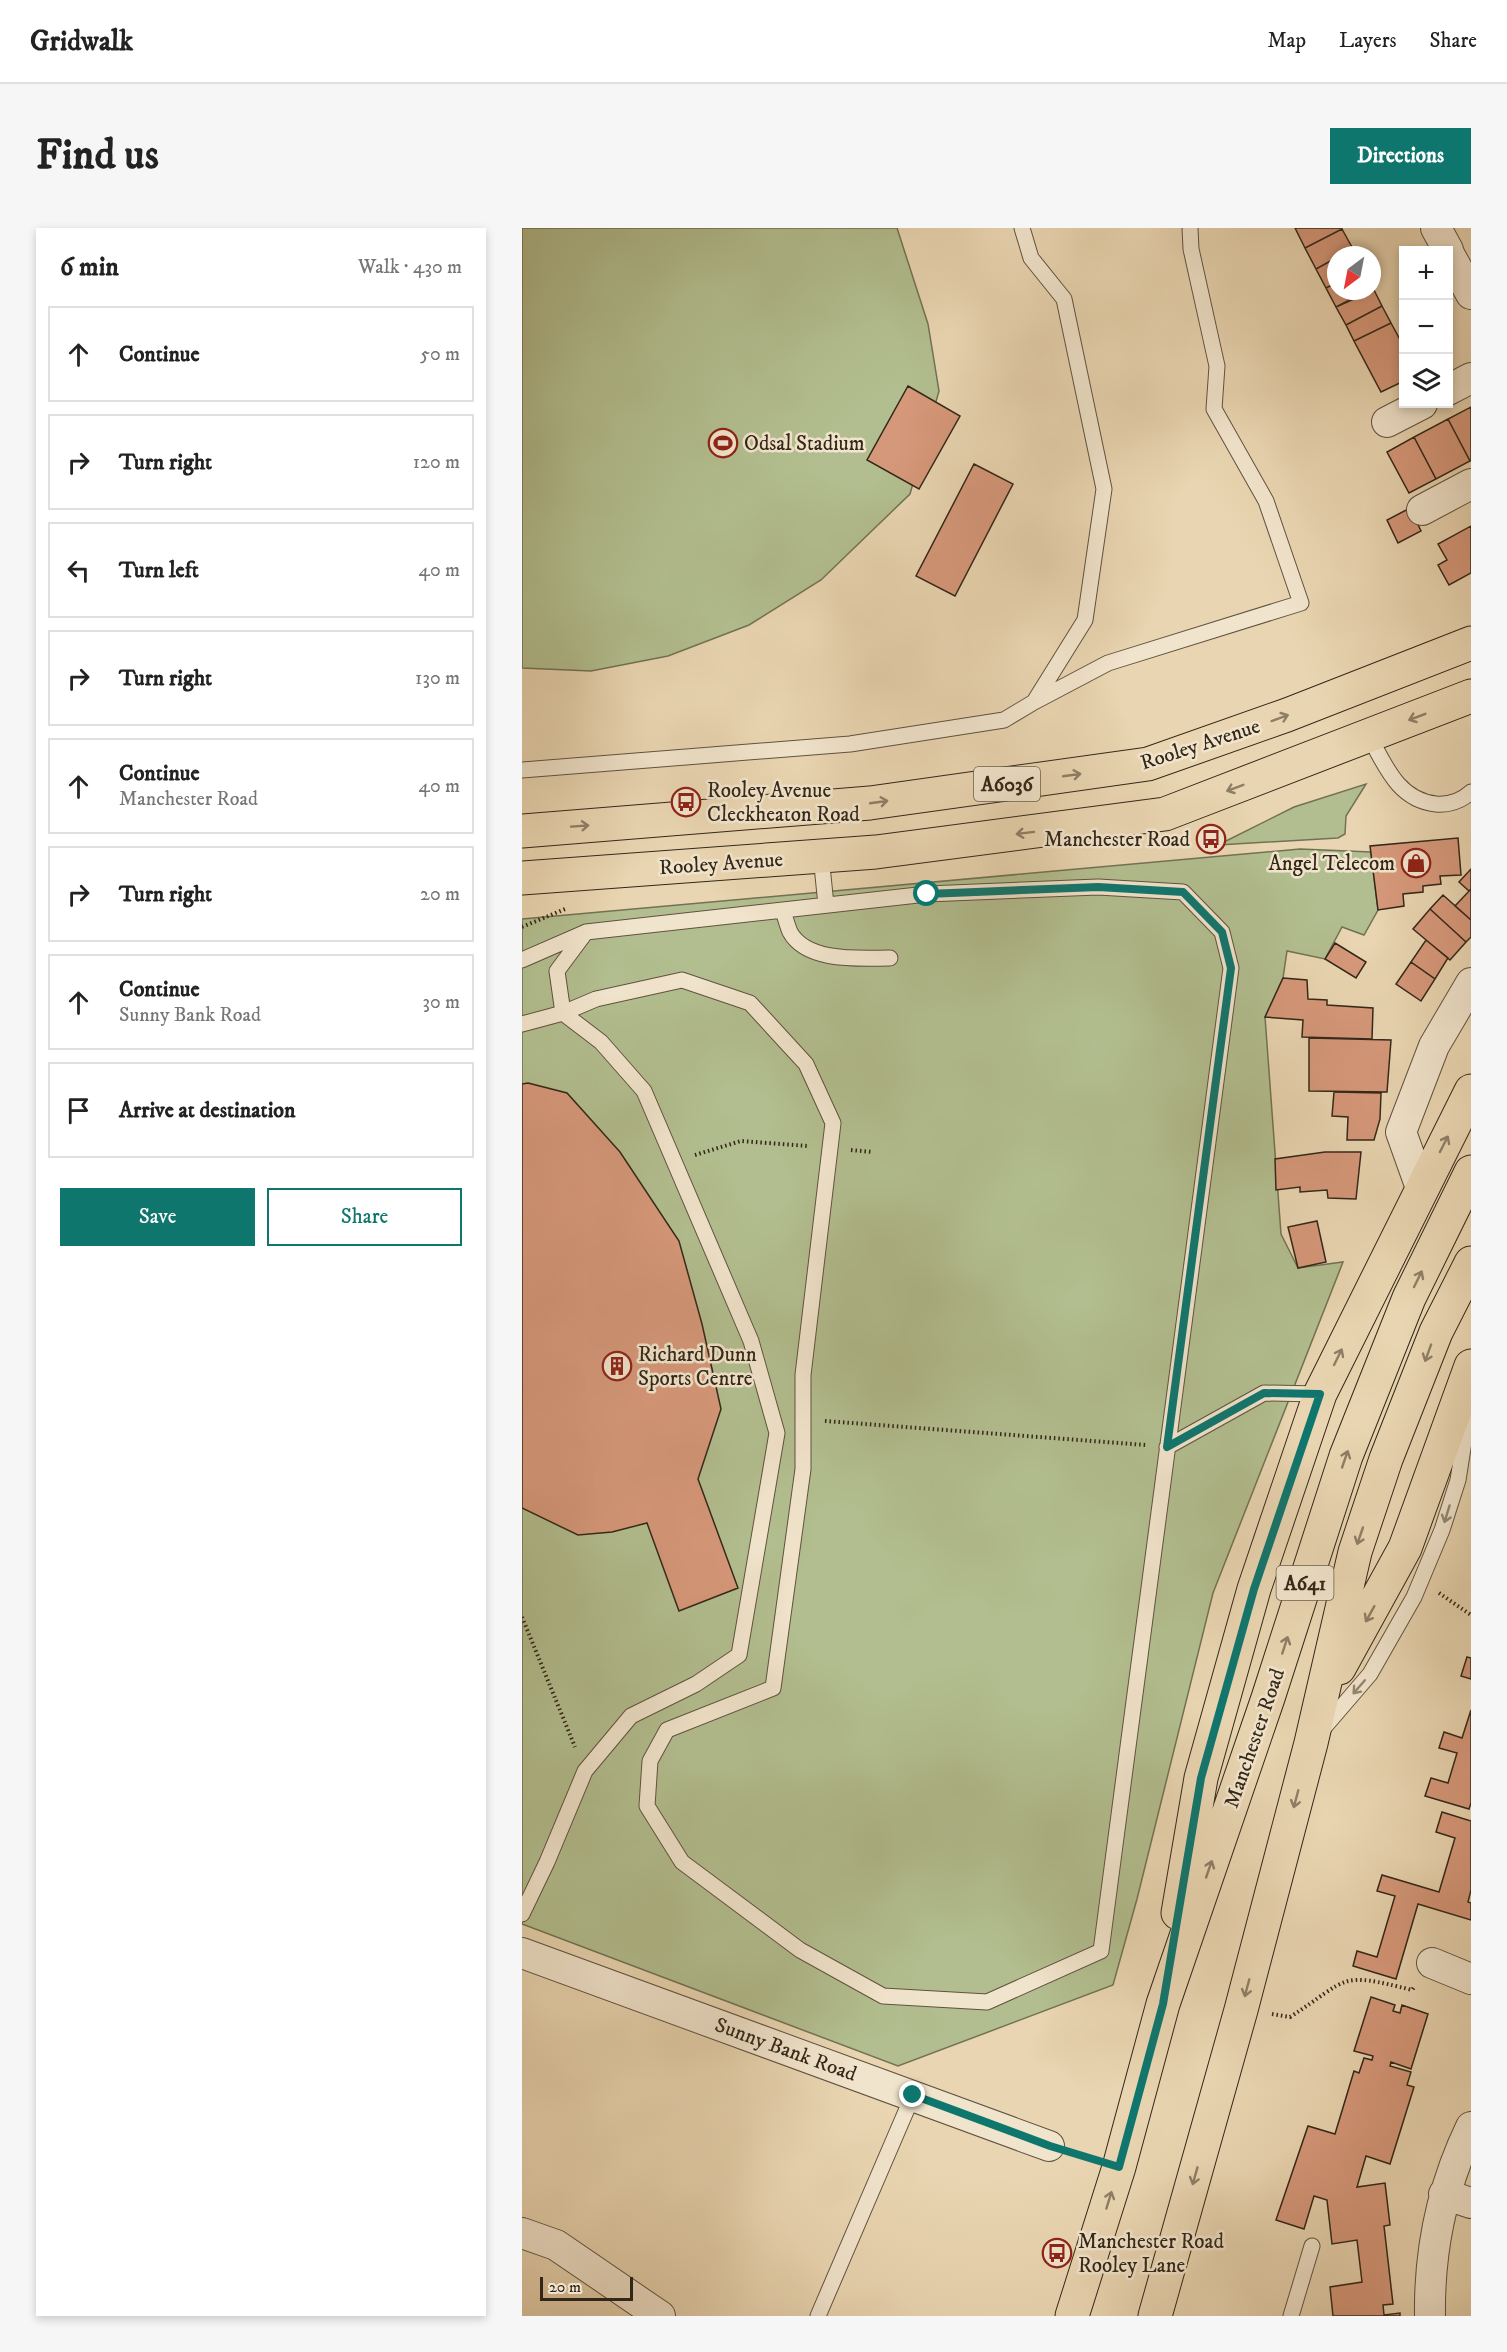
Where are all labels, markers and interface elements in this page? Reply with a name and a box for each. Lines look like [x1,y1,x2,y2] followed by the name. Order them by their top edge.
[30,24,133,59] text: Gridwalk
[1267,28,1306,54] text: Map
[1339,28,1397,54] text: Layers
[1430,28,1477,54] text: Share
[1330,128,1471,184] button: Directions
[36,130,159,182] text: Find us
[1327,246,1381,300] north arrow
[1399,246,1453,408] map controls
[1399,246,1453,300] button: +
[60,251,119,284] text: 6 min
[358,255,462,280] text: Walk · 430 m
[1399,300,1453,354] button: −
[62,338,95,371] icon: ahead
[119,341,200,368] text: Continue
[420,342,460,367] text: 50 m
[1399,354,1453,408] button: layers
[707,427,739,459] sports icon: Odsal Stadium
[744,431,865,457] place label: Odsal Stadium
[62,446,95,479] icon: right
[119,449,212,476] text: Turn right
[413,450,460,475] text: 120 m
[62,554,95,587] icon: left
[119,557,199,584] text: Turn left
[418,558,460,583] text: 40 m
[62,662,95,695] icon: right
[119,665,212,692] text: Turn right
[415,666,460,691] text: 130 m
[1270,711,1289,722] one-way arrow
[1408,712,1426,723] one-way arrow
[1137,713,1264,777] street label: Rooley Avenue
[119,760,200,787] text: Continue
[974,767,1040,801] road number: A6036
[1062,769,1082,780] one-way arrow
[62,770,95,803] icon: ahead
[418,774,460,799] text: 40 m
[707,778,860,828] place label: Rooley Avenue Cleckheaton Road
[1226,783,1245,794] one-way arrow
[670,786,702,818] bus stop icon: Rooley Avenue Cleckheaton Road
[119,787,258,812] text: Manchester Road
[869,796,889,807] one-way arrow
[570,820,590,831] one-way arrow
[1195,823,1227,855] bus stop icon: Manchester Road
[1015,827,1035,838] one-way arrow
[1044,827,1191,853] place label: Manchester Road
[658,847,784,881] street label: Rooley Avenue
[1400,847,1432,879] shop icon: Angel Telecom
[1268,851,1395,877] place label: Angel Telecom
[62,878,95,911] icon: right
[913,880,939,906] route start
[119,881,212,908] text: Turn right
[420,882,460,907] text: 20 m
[119,976,200,1003] text: Continue
[62,986,95,1019] icon: ahead
[422,990,460,1015] text: 30 m
[119,1003,261,1028] text: Sunny Bank Road
[62,1094,95,1127] icon: arrive
[119,1097,296,1124] text: Arrive at destination
[1438,1136,1450,1154] one-way arrow
[60,1188,255,1246] button: Save
[267,1188,462,1246] button: Share
[1413,1270,1425,1288] one-way arrow
[638,1342,757,1392] place label: Richard Dunn Sports Centre
[1421,1344,1432,1362] one-way arrow
[1333,1348,1345,1366] one-way arrow
[601,1350,633,1382] building icon: Richard Dunn Sports Centre
[1341,1450,1352,1469] one-way arrow
[1441,1504,1452,1523] one-way arrow
[1354,1526,1365,1545] one-way arrow
[1276,1566,1334,1600] road number: A641
[1364,1605,1376,1622] one-way arrow
[1281,1636,1292,1655] one-way arrow
[1219,1665,1291,1812] street label: Manchester Road
[1352,1679,1366,1694] one-way arrow
[1290,1789,1301,1808] one-way arrow
[1205,1860,1216,1879] one-way arrow
[1241,1978,1252,1997] one-way arrow
[711,2012,861,2088] street label: Sunny Bank Road
[899,2081,925,2107] route end
[1189,2166,1200,2185] one-way arrow
[1104,2191,1115,2210] one-way arrow
[1078,2229,1224,2279] place label: Manchester Road Rooley Lane
[1041,2237,1073,2269] bus stop icon: Manchester Road Rooley Lane
[540,2274,633,2302] scale bar
[549,2277,581,2297] text: 20 m

